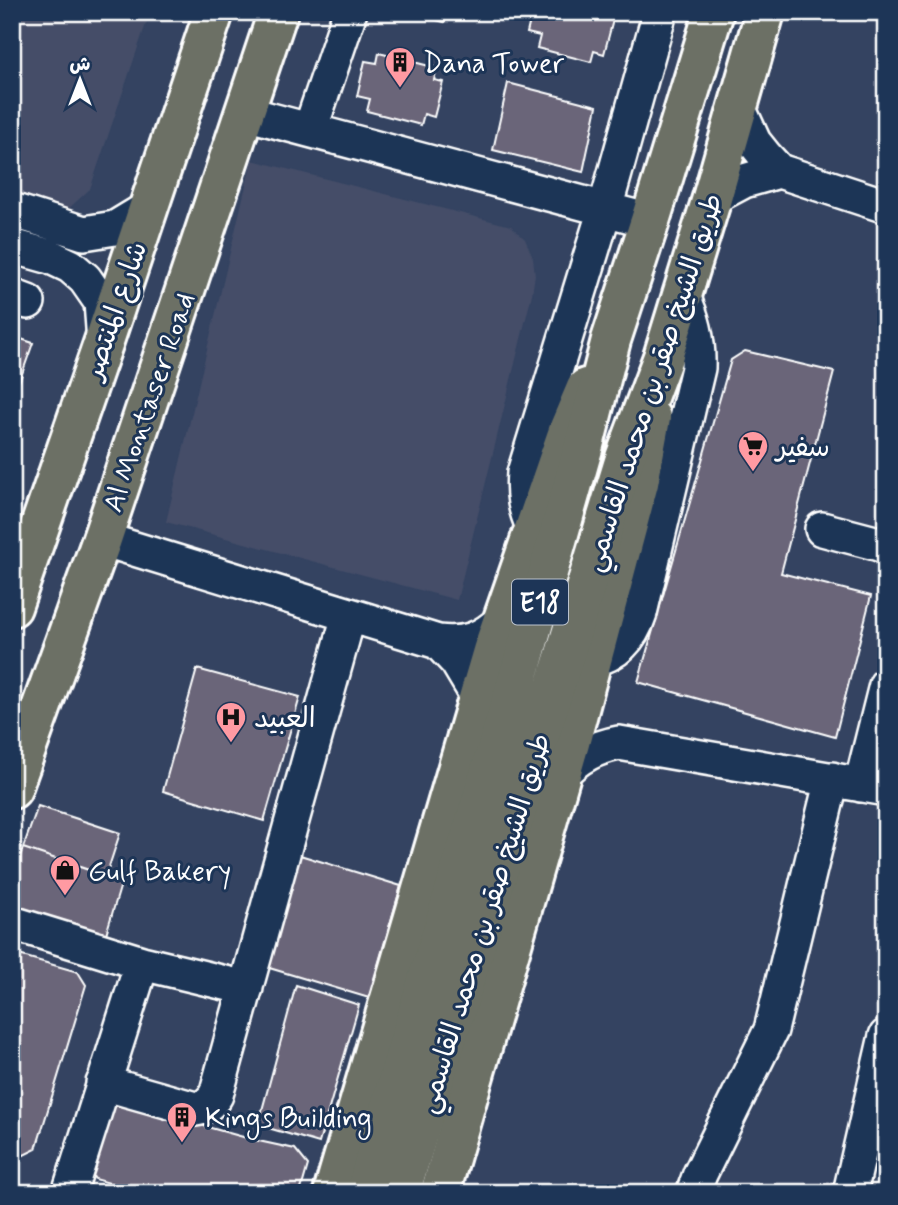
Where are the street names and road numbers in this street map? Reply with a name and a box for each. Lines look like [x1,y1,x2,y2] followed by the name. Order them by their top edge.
[576,189,737,578] street label: طريق الشيخ صقر بن محمد القاسمي
[75,237,157,386] street label: شارع المنتصر
[95,288,205,517] street label: Al Montaser Road
[512,580,568,624] road number: E18
[410,729,565,1119] street label: طريق الشيخ صقر بن محمد القاسمي

